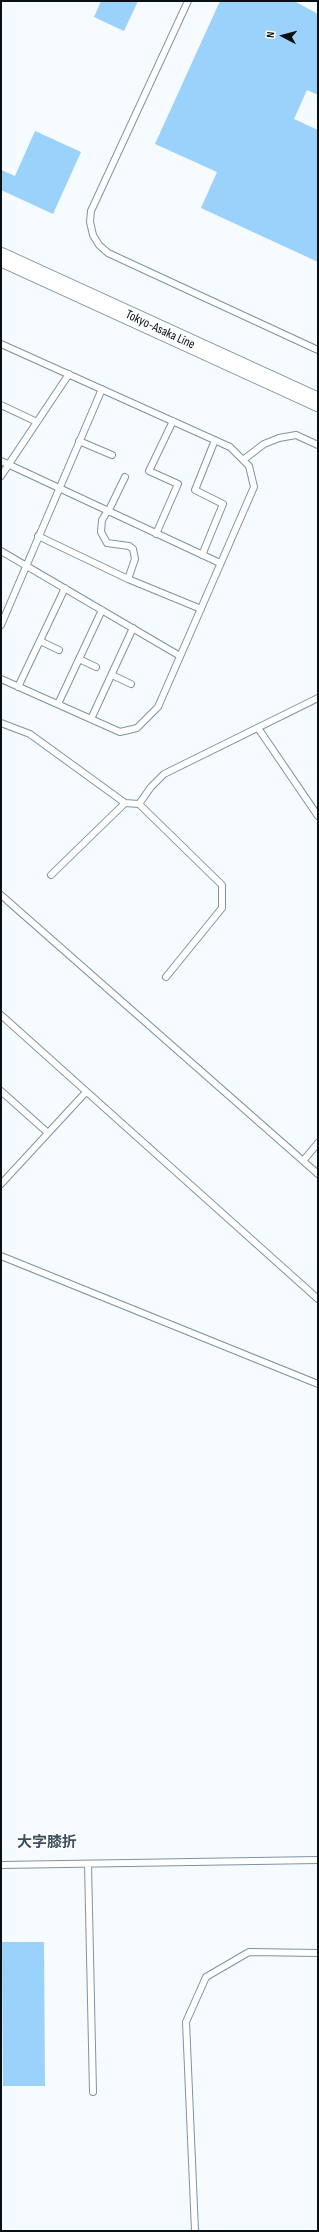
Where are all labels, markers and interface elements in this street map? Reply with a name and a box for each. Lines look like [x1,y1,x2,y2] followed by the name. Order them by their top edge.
[263,16,303,56] north arrow
[264,31,277,38] text: N
[123,307,197,353] street label: Tokyo-Asaka Line
[17,1834,77,1852] district label: 大字膝折

